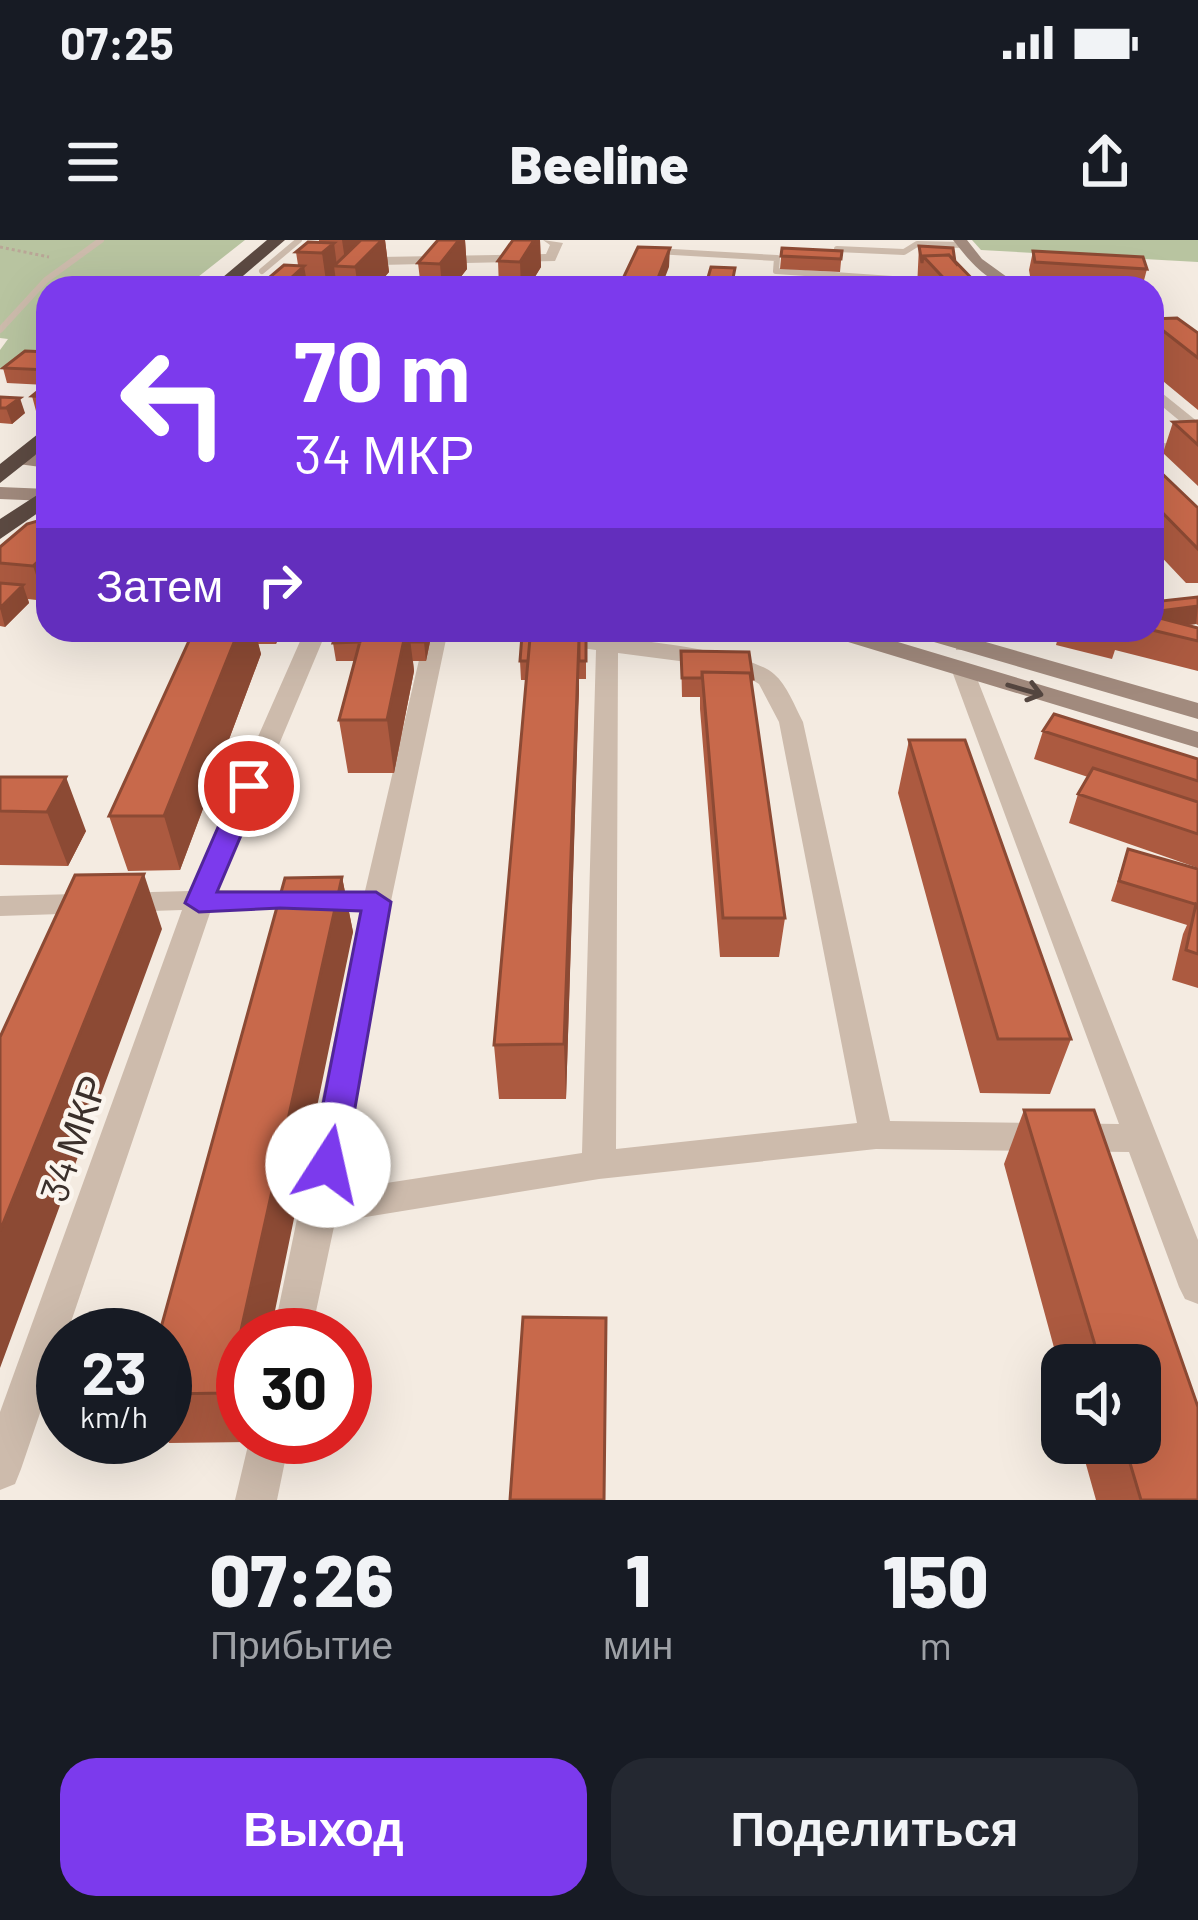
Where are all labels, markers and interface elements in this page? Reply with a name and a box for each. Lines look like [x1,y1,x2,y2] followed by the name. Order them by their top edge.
[60,15,174,69] text: 07:25
[60,129,126,195] icon: menu
[1072,129,1138,195] icon: share
[509,130,689,195] text: Beeline
[294,318,470,419] text: 70 m
[96,324,252,480] icon: left
[294,420,475,485] text: 34 МКР
[247,552,313,618] icon: right
[96,557,223,611] text: Затем
[1005,680,1043,702] one-way arrow
[198,735,300,837] pin
[216,753,282,819] icon: arrive
[29,1069,115,1207] street label: 34 МКР
[265,1102,391,1228] position arrow
[216,1308,372,1464] speed limit sign: 30
[81,1335,147,1407] text: 23
[1041,1344,1161,1464] map controls
[1041,1344,1161,1464] button: sound
[80,1398,148,1434] text: km/h
[209,1535,394,1621] text: 07:26
[625,1535,651,1621] text: 1
[883,1536,989,1622] text: 150
[210,1620,393,1667] text: Прибытие
[603,1620,673,1667] text: мин
[919,1621,952,1668] text: m
[60,1758,587,1896] button: Выход
[611,1758,1138,1896] button: Поделиться

